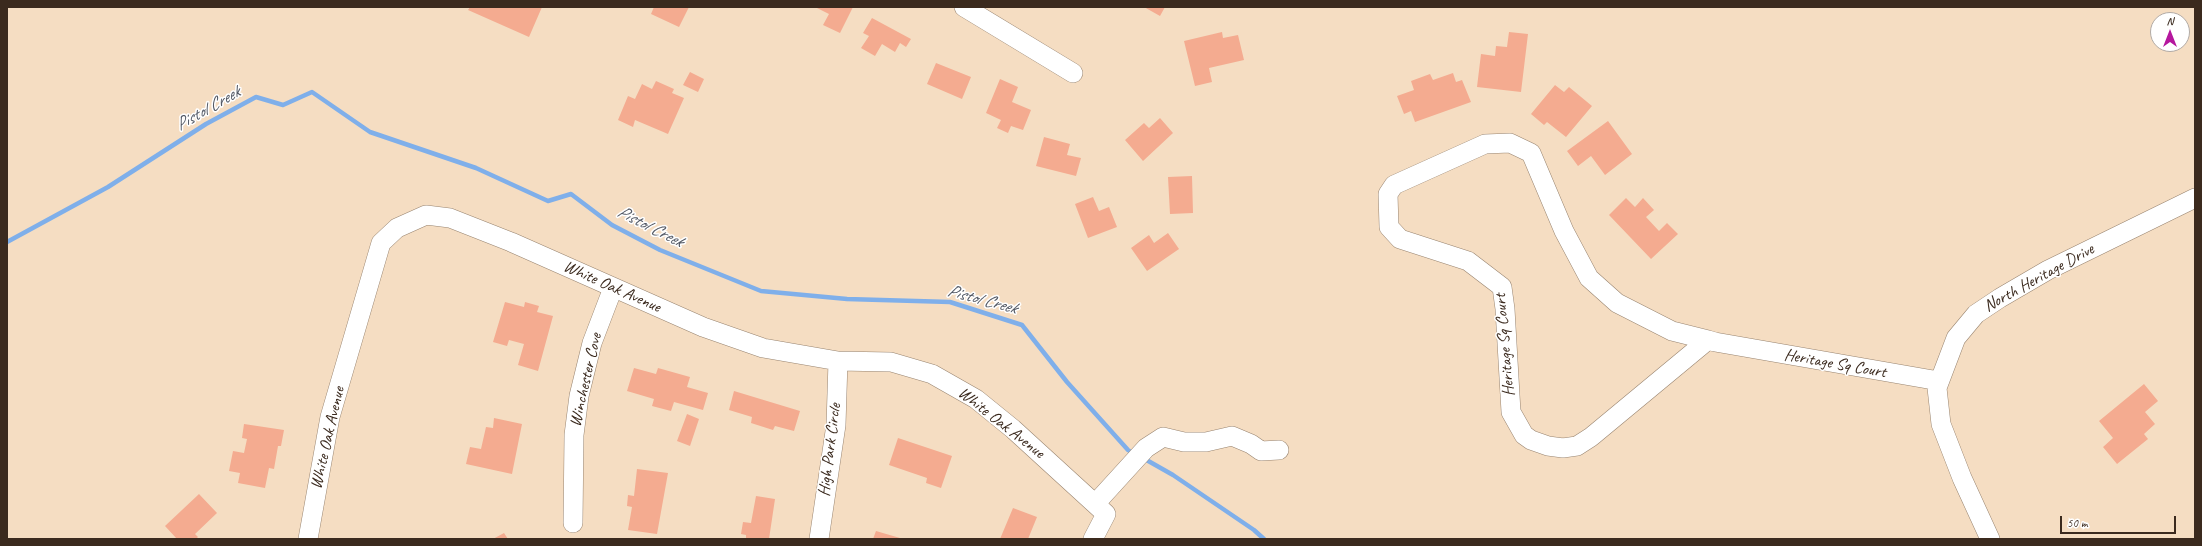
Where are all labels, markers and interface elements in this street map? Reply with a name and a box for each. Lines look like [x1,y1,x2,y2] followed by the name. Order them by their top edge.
[2150,12,2190,52] north arrow
[2167,14,2173,28] text: N
[172,82,244,136] water label: Pistol Creek
[613,201,687,253] water label: Pistol Creek
[1980,239,2098,317] street label: North Heritage Drive
[560,256,664,318] street label: White Oak Avenue
[945,280,1019,320] water label: Pistol Creek
[1490,293,1520,397] street label: Heritage Sq Court
[565,331,607,429] street label: Winchester Cove
[1782,345,1888,383] street label: Heritage Sq Court
[954,383,1048,463] street label: White Oak Avenue
[306,385,350,491] street label: White Oak Avenue
[814,402,846,498] street label: High Park Circle
[2062,508,2178,534] scale bar
[2067,515,2087,531] text: 50 m

